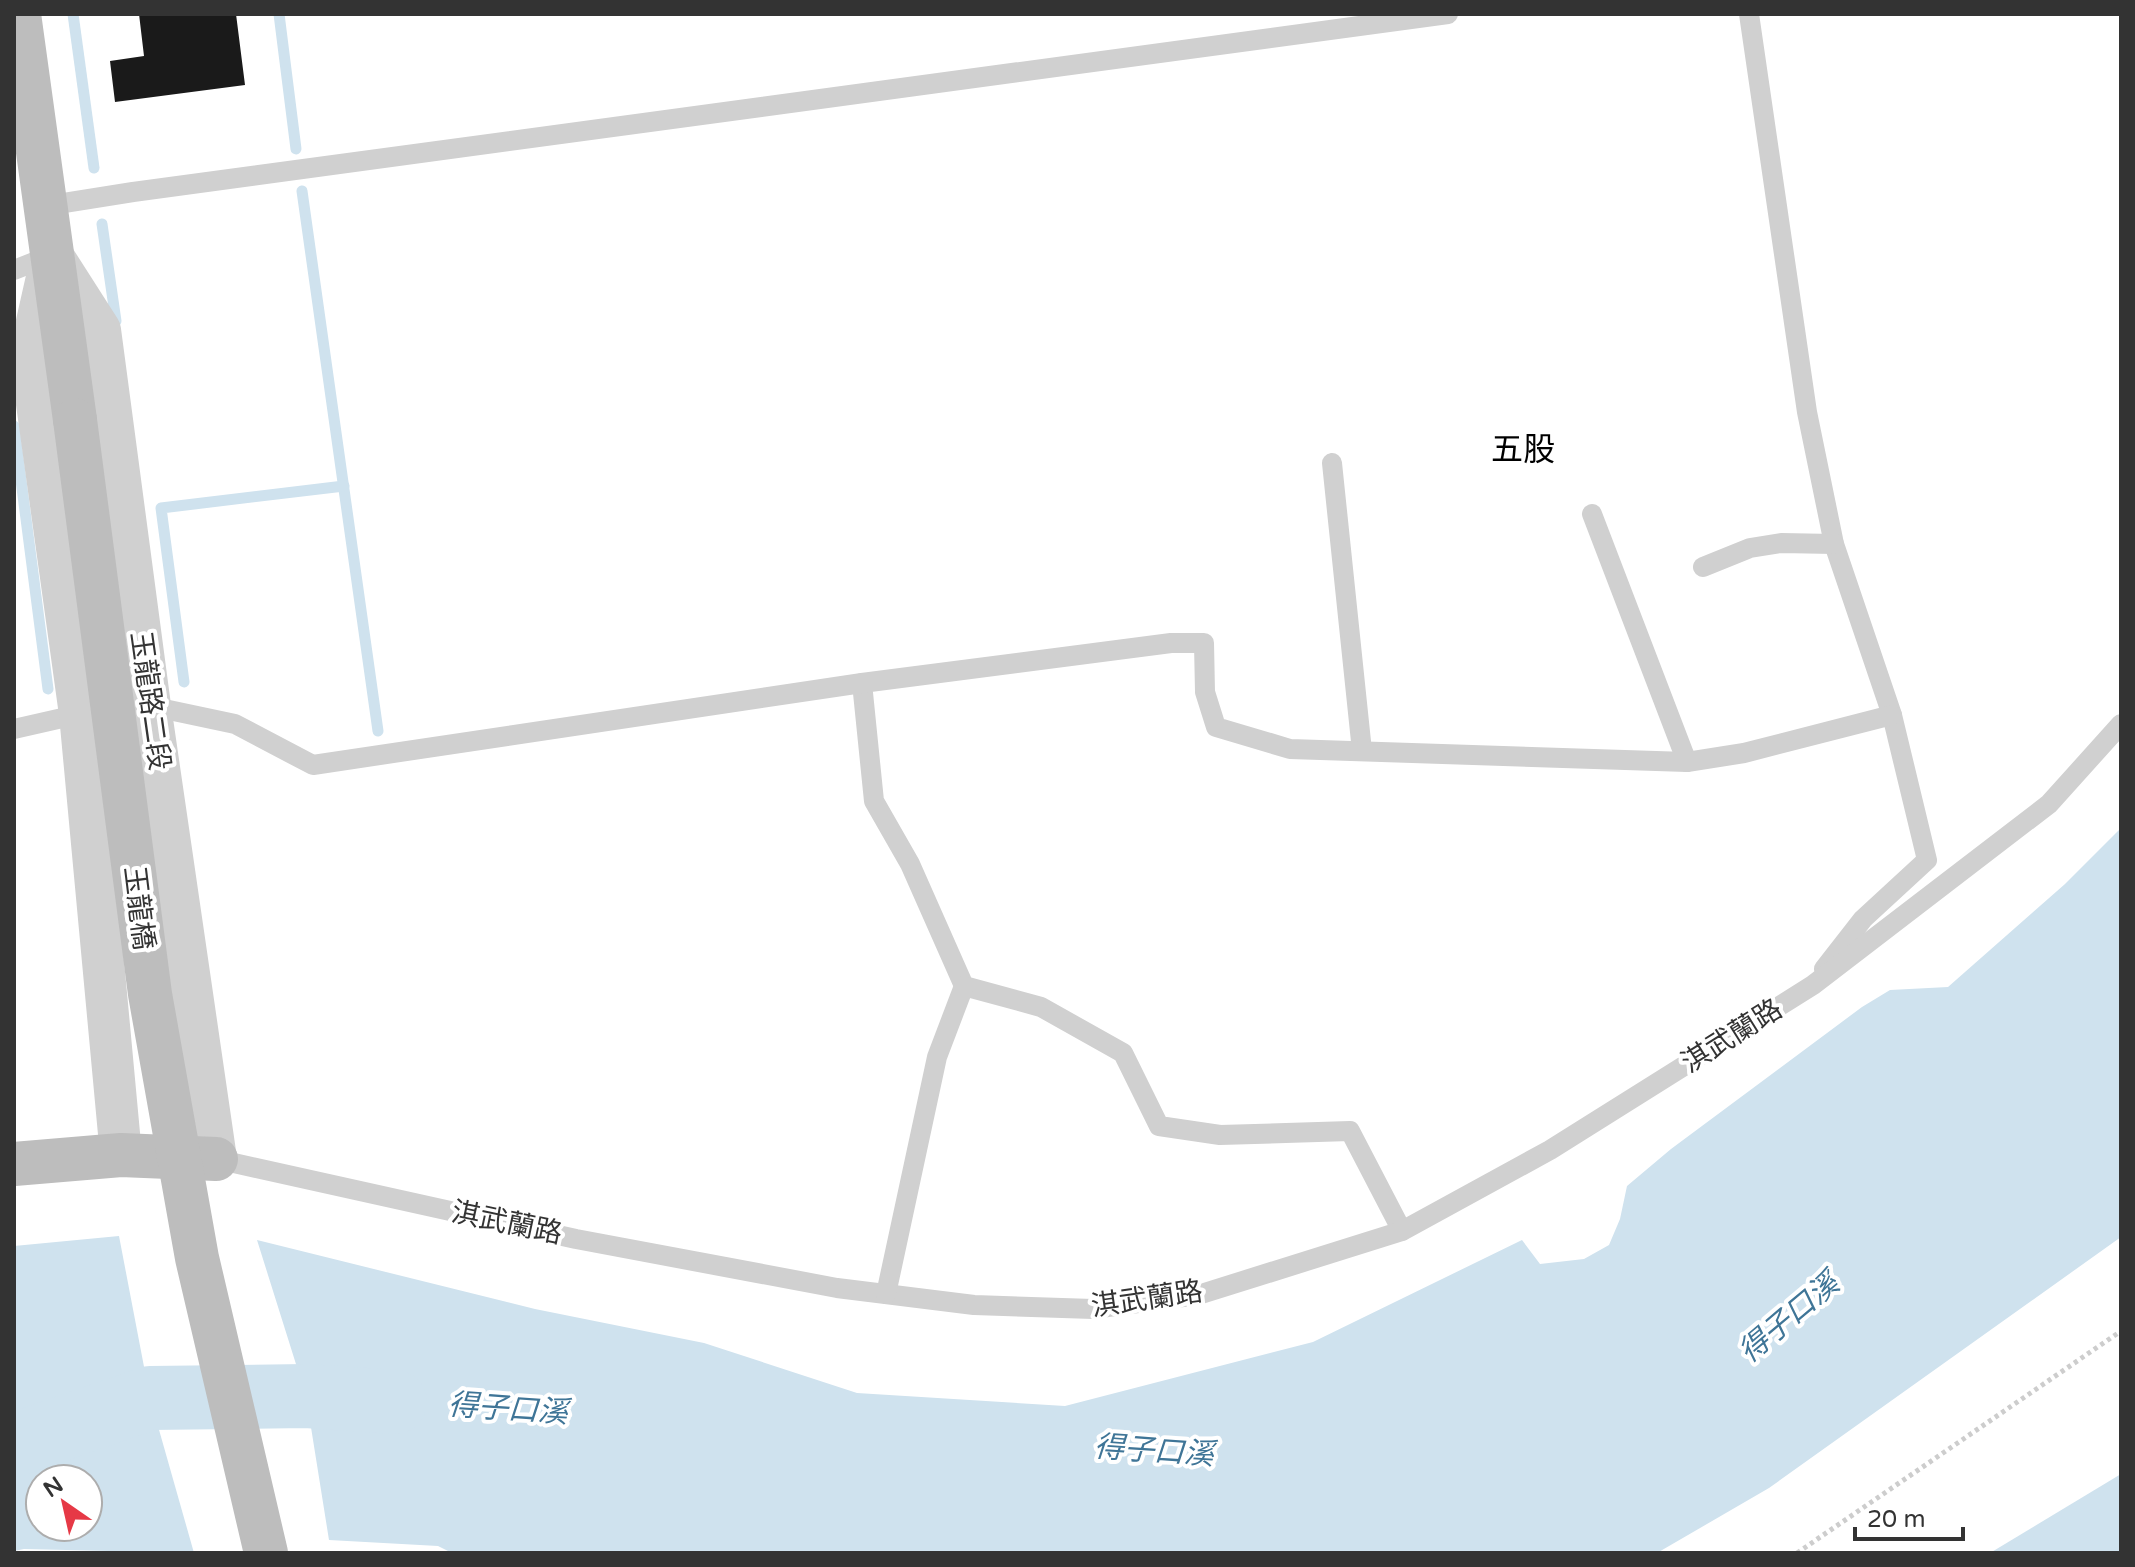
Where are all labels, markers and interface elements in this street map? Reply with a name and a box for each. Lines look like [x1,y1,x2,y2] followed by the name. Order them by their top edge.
[1491,431,1555,469] district label: 五股
[123,629,177,773] street label: 玉龍路二段
[117,864,161,952] street label: 玉龍橋
[1675,992,1789,1080] street label: 淇武蘭路
[449,1195,565,1251] street label: 淇武蘭路
[1731,1263,1850,1371] water label: 得子口溪
[1089,1274,1205,1324] street label: 淇武蘭路
[447,1386,573,1432] water label: 得子口溪
[1093,1428,1219,1474] water label: 得子口溪
[24,1463,104,1543] north arrow
[39,1472,68,1503] text: N
[1855,1491,1963,1541] scale bar
[1867,1505,1925,1534] text: 20 m

